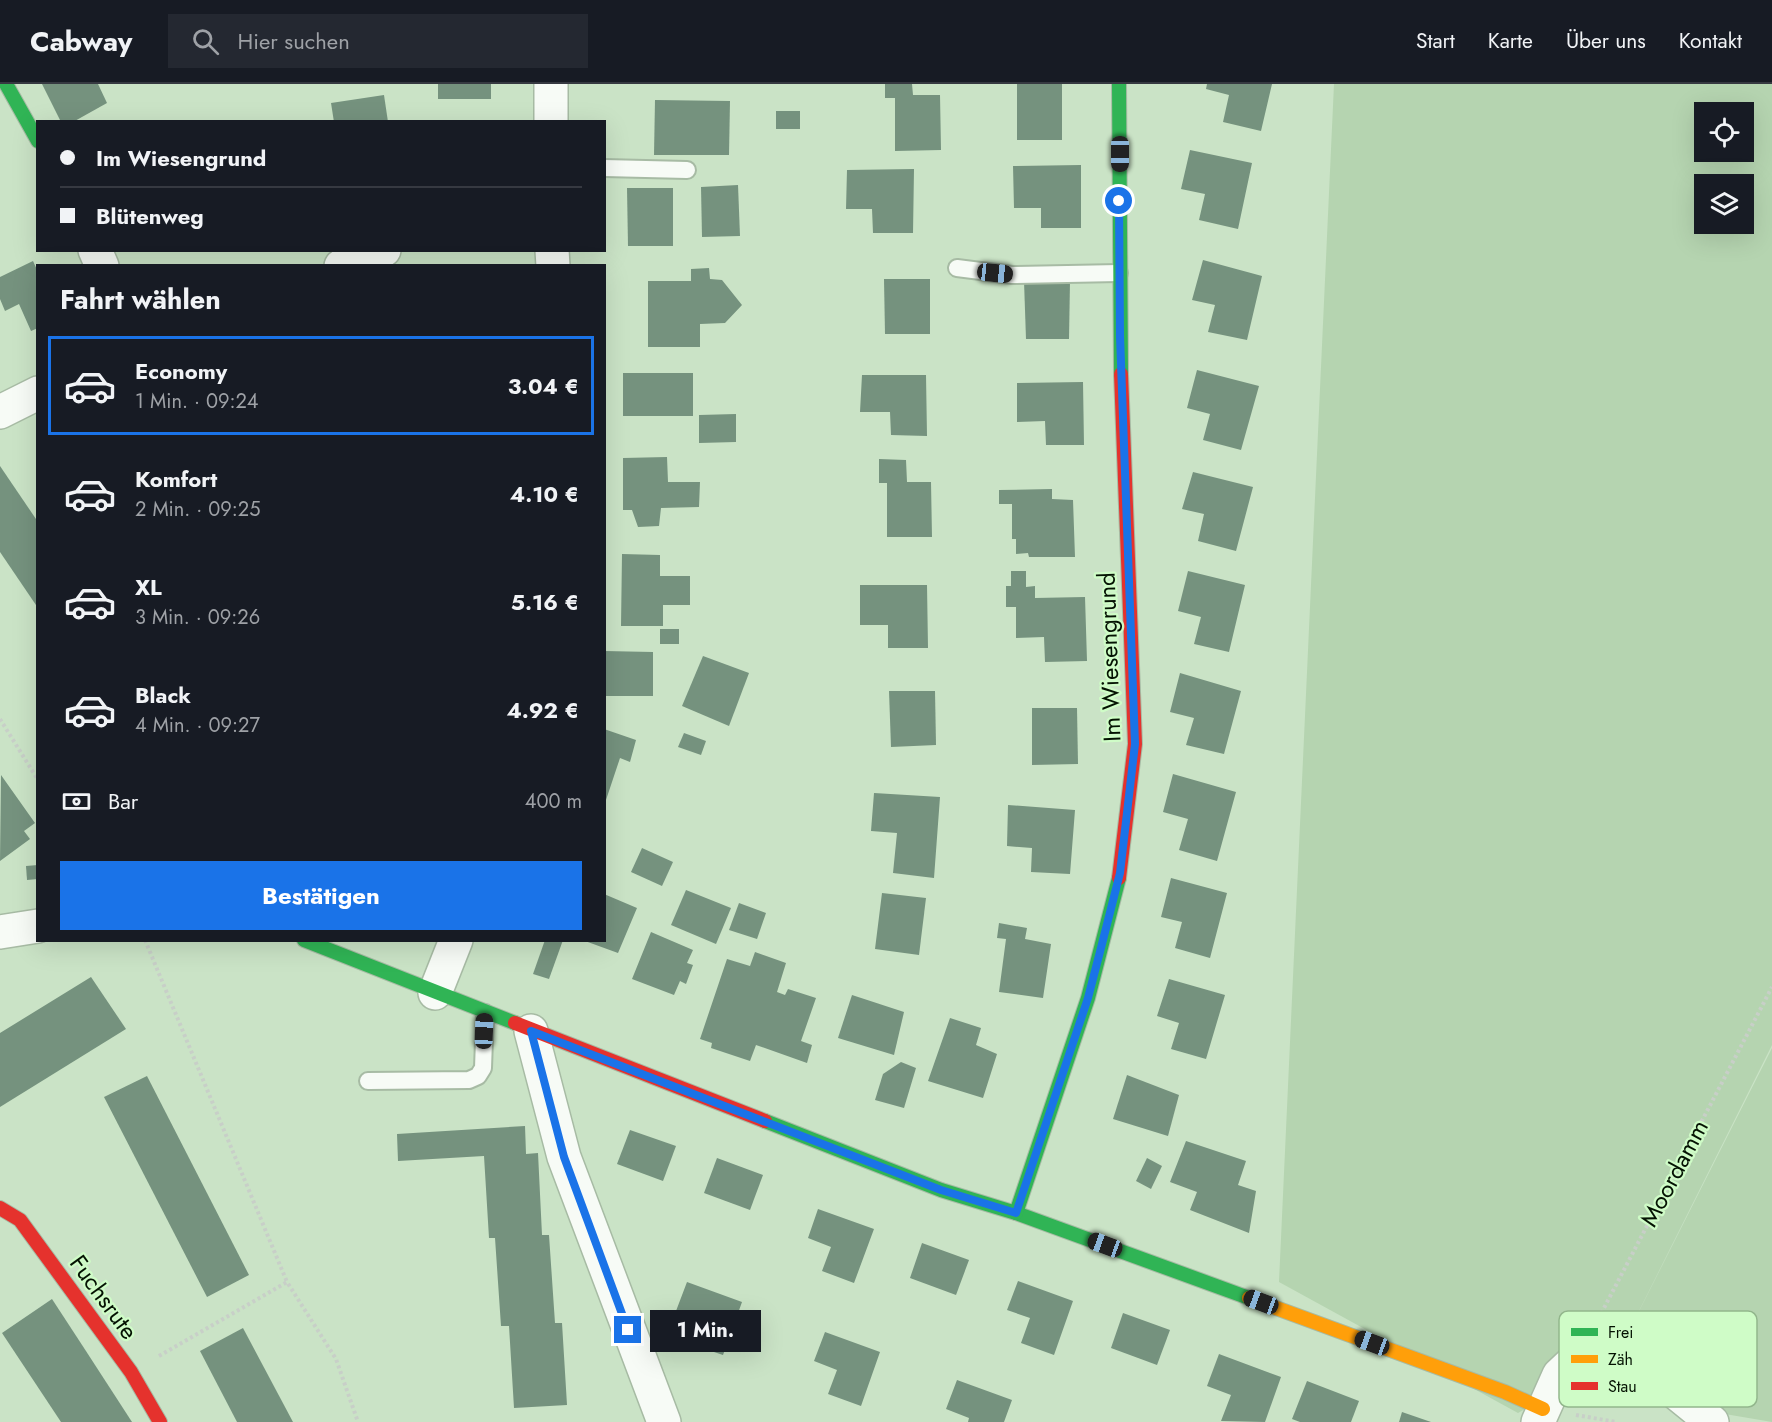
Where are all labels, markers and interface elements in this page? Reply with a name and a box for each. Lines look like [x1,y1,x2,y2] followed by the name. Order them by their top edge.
[168,14,588,68] search box
[30,21,132,62] text: Cabway
[189,25,222,58] icon: search
[237,25,350,57] text: Hier suchen
[1416,26,1455,56] text: Start
[1488,26,1533,56] text: Karte
[1566,26,1646,56] text: Über uns
[1679,26,1742,56] text: Kontakt
[1694,102,1754,234] map controls
[1694,102,1754,162] button: locate
[1111,136,1129,172] car
[96,142,266,174] text: Im Wiesengrund
[1694,174,1754,234] button: layers
[1105,187,1132,214] route start
[96,200,204,232] text: Blütenweg
[976,262,1014,284] car
[60,280,221,319] text: Fahrt wählen
[135,355,227,387] text: Economy
[63,359,117,413] icon: car
[508,370,579,402] text: 3.04 €
[135,387,258,416] text: 1 Min. · 09:24
[135,463,217,495] text: Komfort
[63,467,117,521] icon: car
[510,478,579,510] text: 4.10 €
[135,495,260,524] text: 2 Min. · 09:25
[135,571,162,603] text: XL
[1089,572,1129,742] street label: Im Wiesengrund
[63,575,117,629] icon: car
[511,586,579,618] text: 5.16 €
[135,603,260,632] text: 3 Min. · 09:26
[135,679,191,711] text: Black
[63,683,117,737] icon: car
[506,694,579,726] text: 4.92 €
[135,711,260,740] text: 4 Min. · 09:27
[60,785,93,818] icon: cash
[108,785,138,817] text: Bar
[525,787,582,816] text: 400 m
[60,861,582,930] button: Bestätigen
[474,1013,494,1049] car
[1631,1113,1717,1233] street label: Moordamm
[1085,1230,1125,1260] car
[61,1248,147,1346] street label: Fuchsrute
[1241,1287,1281,1317] car
[649,1309,760,1351] callout: 1 Min.
[1559,1311,1757,1407] legend
[614,1316,641,1343] route end
[677,1316,734,1345] text: 1 Min.
[1608,1321,1633,1344] text: Frei
[1352,1328,1392,1358] car
[1608,1348,1633,1371] text: Zäh
[1608,1375,1637,1398] text: Stau

